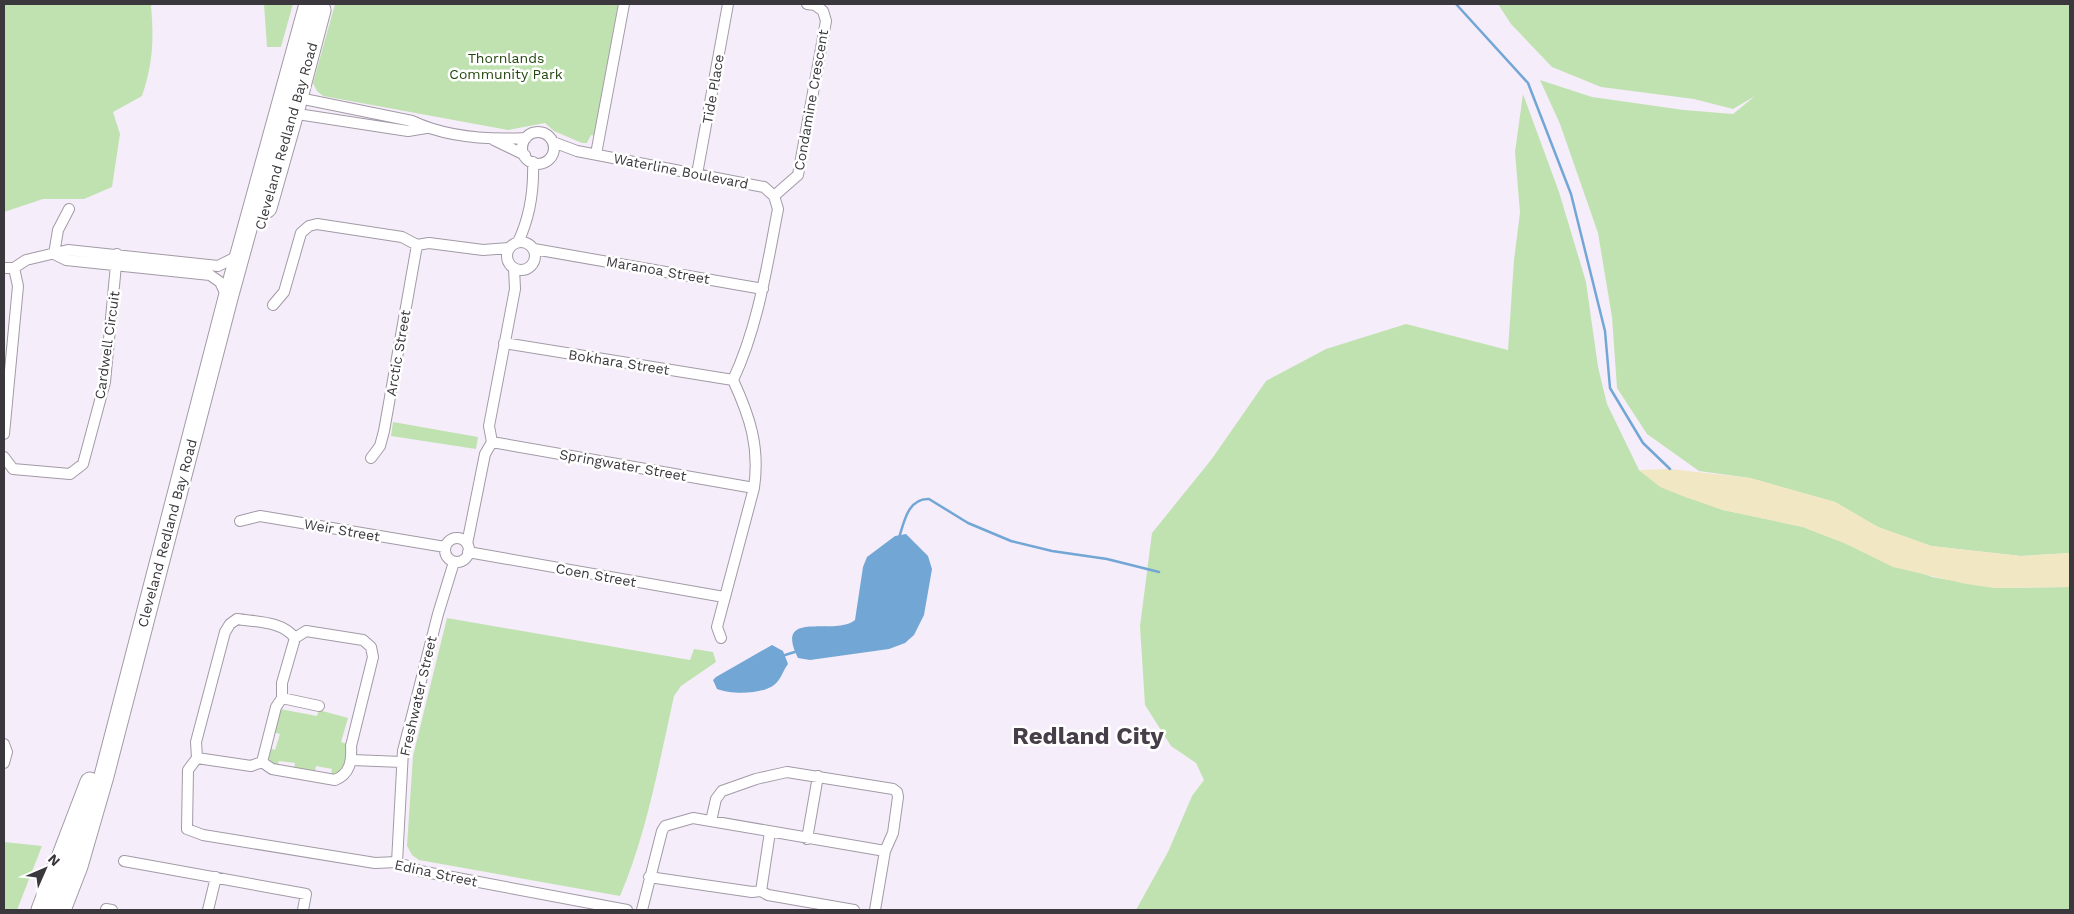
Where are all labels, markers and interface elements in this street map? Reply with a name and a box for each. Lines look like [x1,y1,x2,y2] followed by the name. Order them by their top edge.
[791,28,831,172] street label: Condamine Crescent
[252,40,320,232] street label: Cleveland Redland Bay Road
[449,50,563,82] park label: Thornlands Community Park
[699,53,727,125] street label: Tide Place
[612,150,750,192] street label: Waterline Boulevard
[605,253,711,287] street label: Maranoa Street
[91,290,123,400] street label: Cardwell Circuit
[383,309,413,397] street label: Arctic Street
[567,346,671,378] street label: Bokhara Street
[134,437,200,629] street label: Cleveland Redland Bay Road
[558,446,688,484] street label: Springwater Street
[303,515,381,545] street label: Weir Street
[554,560,638,590] street label: Coen Street
[396,634,440,758] street label: Freshwater Street
[1012,722,1164,750] district label: Redland City
[20,844,70,894] north arrow
[45,850,64,869] text: N
[393,856,479,890] street label: Edina Street

